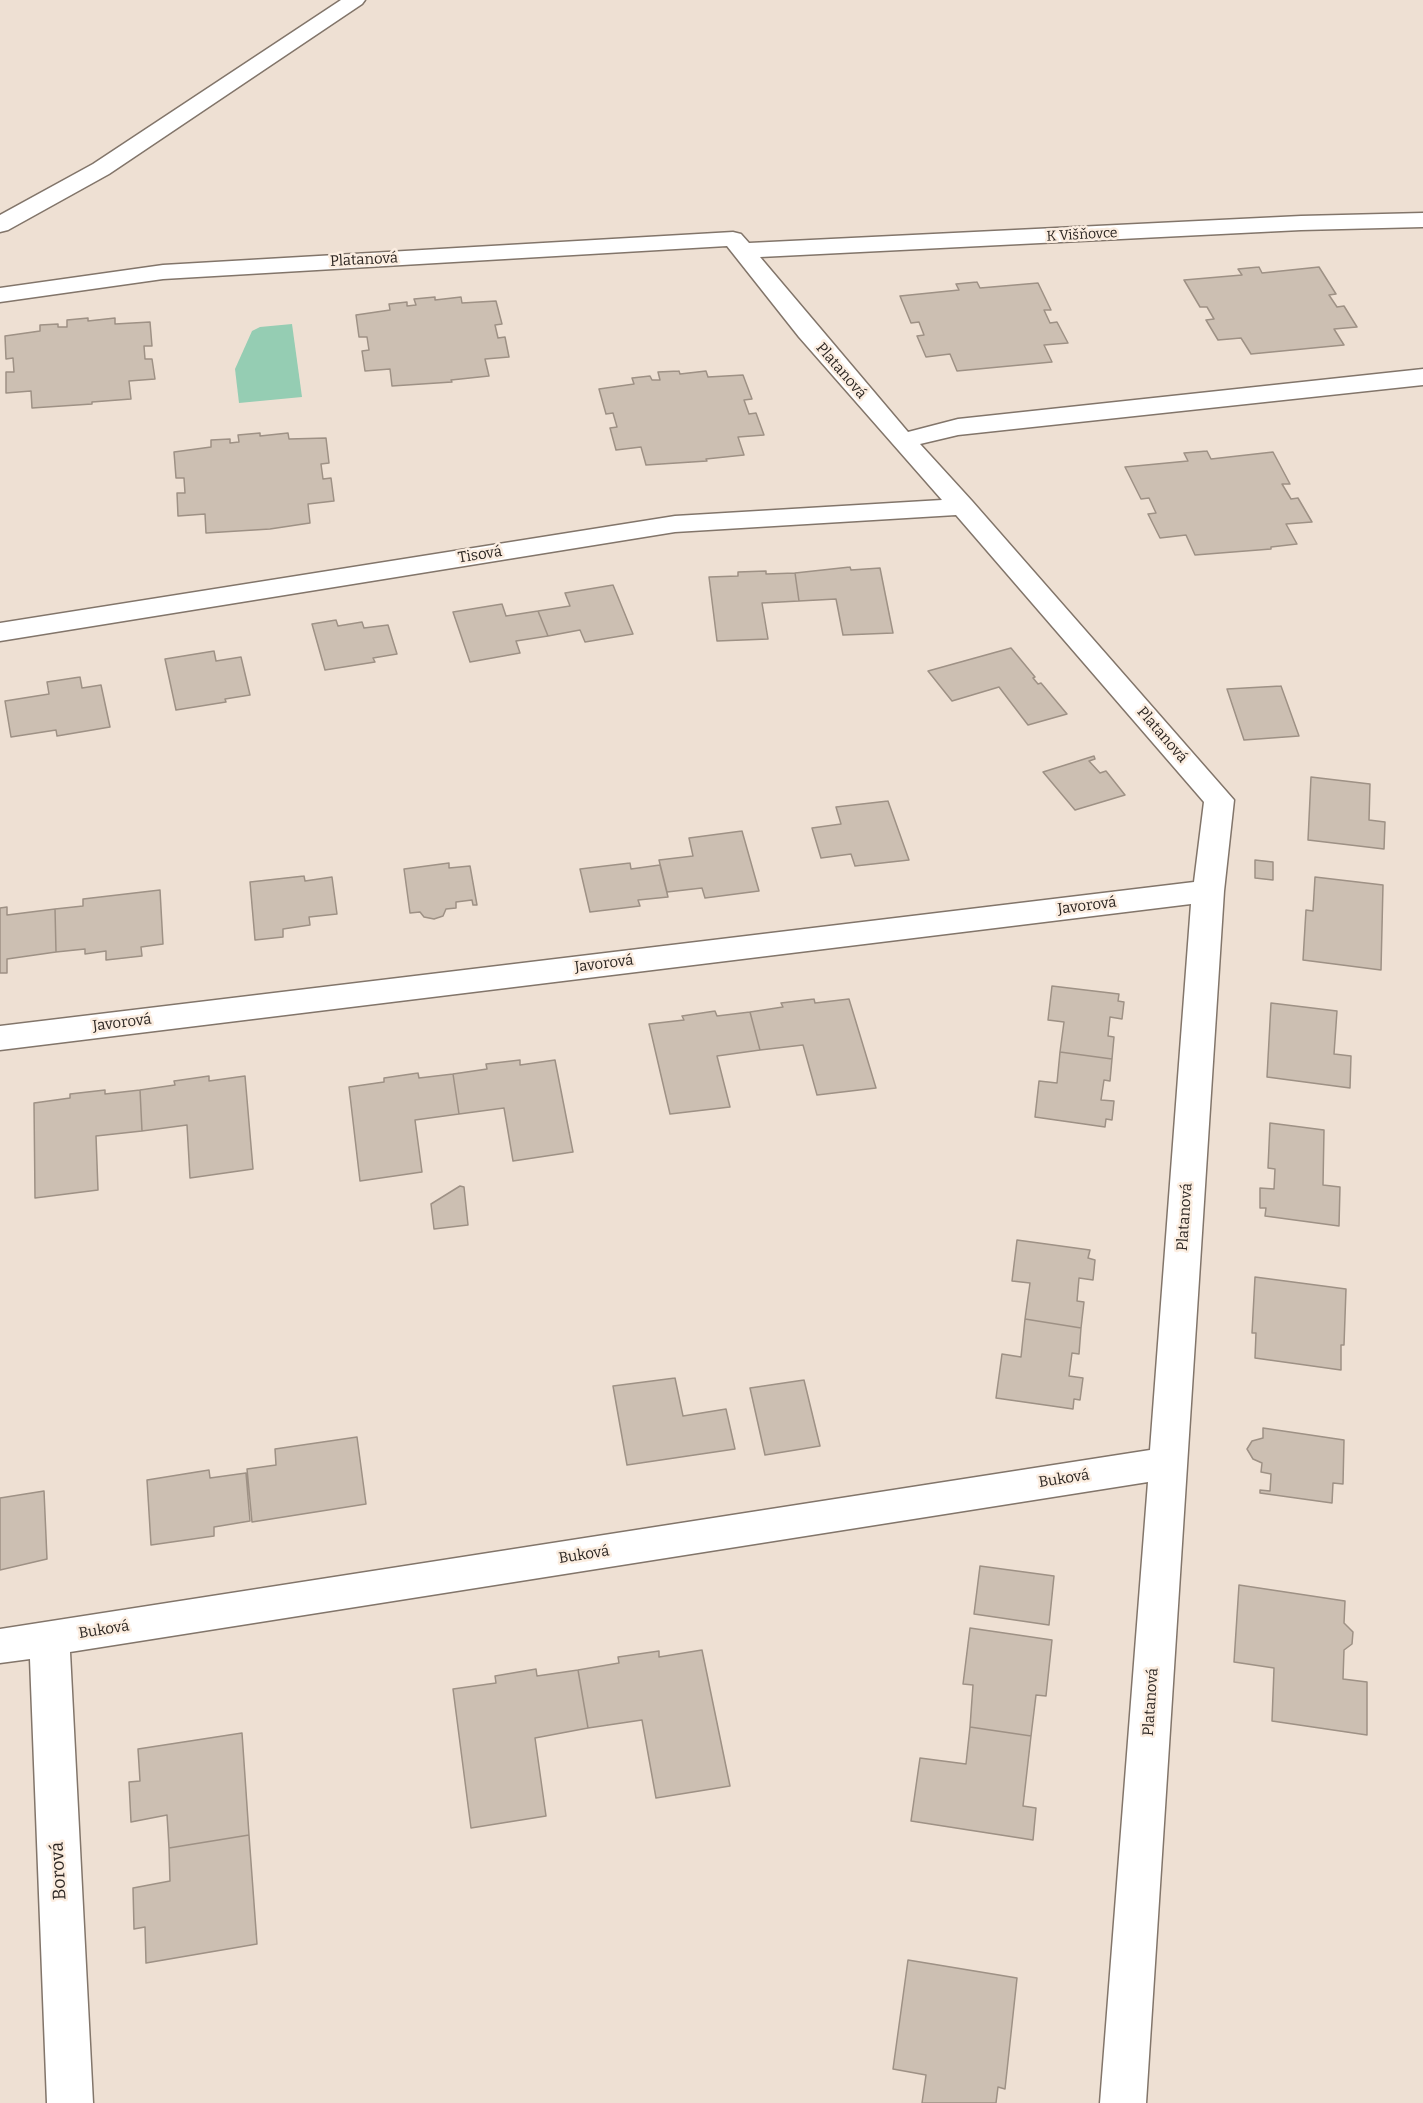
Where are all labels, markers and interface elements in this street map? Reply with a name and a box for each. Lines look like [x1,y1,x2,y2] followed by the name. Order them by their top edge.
[1046,225,1118,245] street label: K Višňovce
[329,249,399,271] street label: Platanová
[812,339,870,403] street label: Platanová
[457,543,503,567] street label: Tisová
[1133,703,1191,767] street label: Platanová
[1057,893,1117,919] street label: Javorová
[574,951,634,977] street label: Javorová
[92,1010,152,1036] street label: Javorová
[1174,1182,1196,1252] street label: Platanová
[1037,1466,1091,1492] street label: Buková
[557,1542,611,1568] street label: Buková
[77,1617,131,1643] street label: Buková
[1140,1667,1162,1737] street label: Platanová
[47,1841,71,1901] street label: Borová

